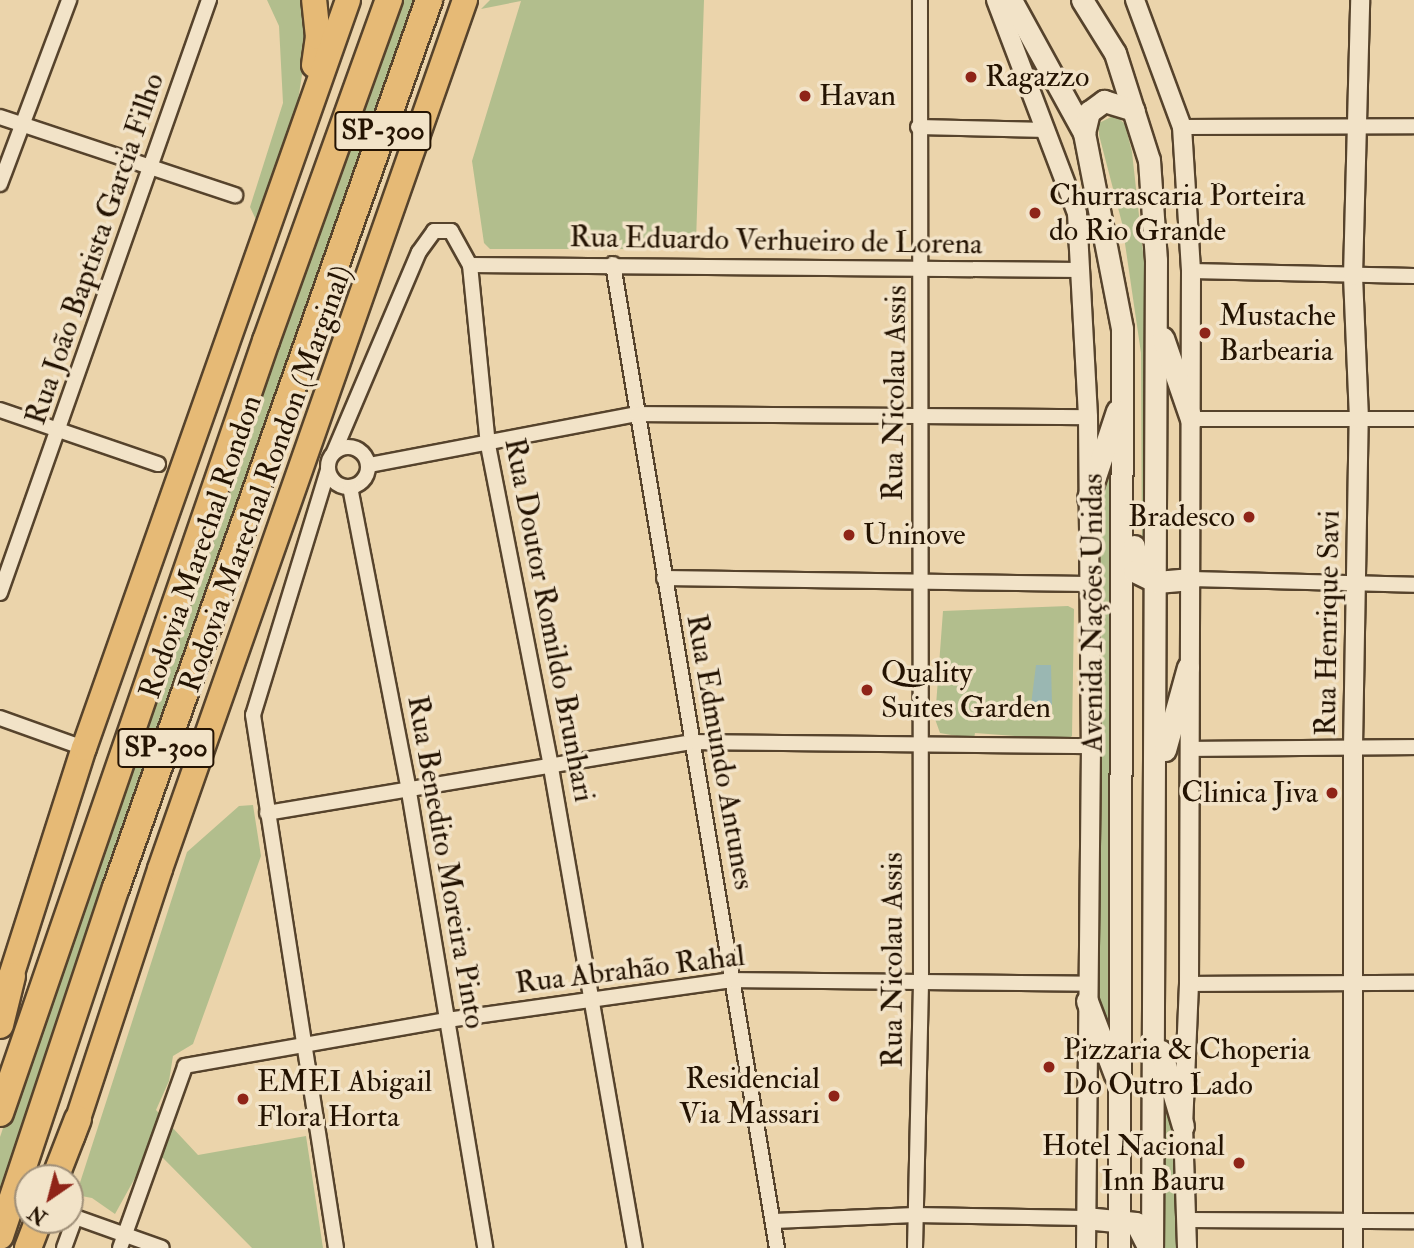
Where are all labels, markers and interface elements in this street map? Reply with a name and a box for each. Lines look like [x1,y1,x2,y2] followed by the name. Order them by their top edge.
[985,59,1089,95] place label: Ragazzo
[18,68,172,430] street label: Rua João Baptista Garcia Filho
[963,69,979,85] marker: Ragazzo
[819,78,896,114] place label: Havan
[797,88,813,104] marker: Havan
[334,106,432,156] road number: SP-300
[1049,178,1305,248] place label: Churrascaria Porteira do Rio Grande
[1027,205,1043,221] marker: Churrascaria Porteira do Rio Grande
[569,219,983,263] street label: Rua Eduardo Verhueiro de Lorena
[172,261,360,697] street label: Rodovia Marechal Rondon (Marginal)
[875,285,915,501] street label: Rua Nicolau Assis
[1219,298,1336,368] place label: Mustache Barbearia
[1197,325,1213,341] marker: Mustache Barbearia
[132,390,270,704] street label: Rodovia Marechal Rondon
[496,435,602,805] street label: Rua Doutor Romildo Brunhari
[1075,473,1111,753] street label: Avenida Nações Unidas
[1128,499,1235,535] place label: Bradesco
[1241,509,1257,525] marker: Bradesco
[1308,510,1348,736] street label: Rua Henrique Savi
[863,517,966,553] place label: Uninove
[841,527,857,543] marker: Uninove
[678,611,762,893] street label: Rua Edmundo Antunes
[881,655,1051,726] place label: Quality Suites Garden
[859,682,875,698] marker: Quality Suites Garden
[399,693,493,1031] street label: Rua Benedito Moreira Pinto
[117,724,215,772] road number: SP-300
[1181,775,1318,811] place label: Clinica Jiva
[1324,785,1340,801] marker: Clinica Jiva
[875,852,911,1068] street label: Rua Nicolau Assis
[513,938,747,1002] street label: Rua Abrahão Rahal
[1063,1032,1310,1102] place label: Pizzaria & Choperia Do Outro Lado
[1041,1059,1057,1075] marker: Pizzaria & Choperia Do Outro Lado
[679,1061,820,1132] place label: Residencial Via Massari
[257,1064,432,1134] place label: EMEI Abigail Flora Horta
[826,1088,842,1104] marker: Residencial Via Massari
[235,1091,251,1107] marker: EMEI Abigail Flora Horta
[1042,1128,1225,1198] place label: Hotel Nacional Inn Bauru
[1231,1155,1247,1171] marker: Hotel Nacional Inn Bauru
[14,1164,84,1234] north arrow
[24,1200,52,1229] text: N

